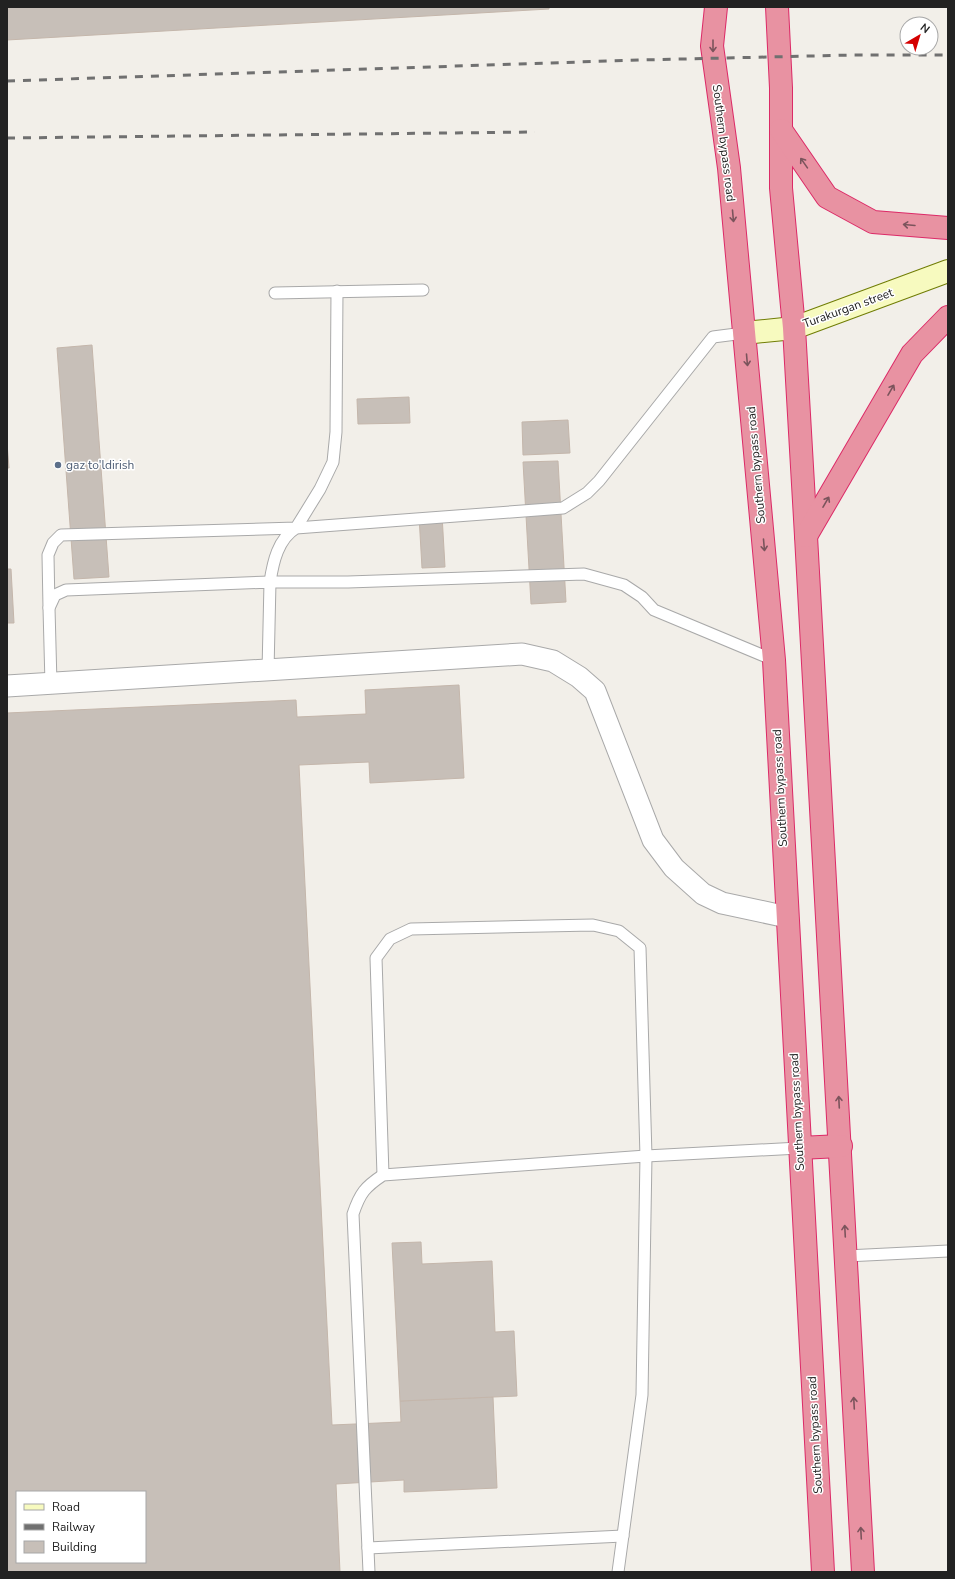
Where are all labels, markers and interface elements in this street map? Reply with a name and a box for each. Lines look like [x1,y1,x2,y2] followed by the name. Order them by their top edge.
[899,16,939,56] north arrow
[917,20,933,37] text: N
[709,39,717,52] one-way arrow
[709,84,739,202] street label: Southern bypass road
[800,158,808,169] one-way arrow
[730,209,737,222] one-way arrow
[903,222,916,229] one-way arrow
[801,284,896,332] street label: Turakurgan street
[743,353,751,366] one-way arrow
[888,384,896,396] one-way arrow
[743,406,769,524] street label: Southern bypass road
[66,457,134,473] place label: gaz to'ldirish
[53,460,63,470] marker: gaz to'ldirish
[822,496,830,508] one-way arrow
[760,538,767,551] one-way arrow
[769,729,791,847] street label: Southern bypass road
[786,1053,808,1171] street label: Southern bypass road
[835,1096,842,1109] one-way arrow
[841,1225,849,1238] one-way arrow
[804,1376,826,1494] street label: Southern bypass road
[850,1397,858,1410] one-way arrow
[16,1491,146,1563] legend
[52,1499,80,1515] text: Road
[52,1519,96,1535] text: Railway
[858,1527,865,1540] one-way arrow
[52,1539,97,1555] text: Building

